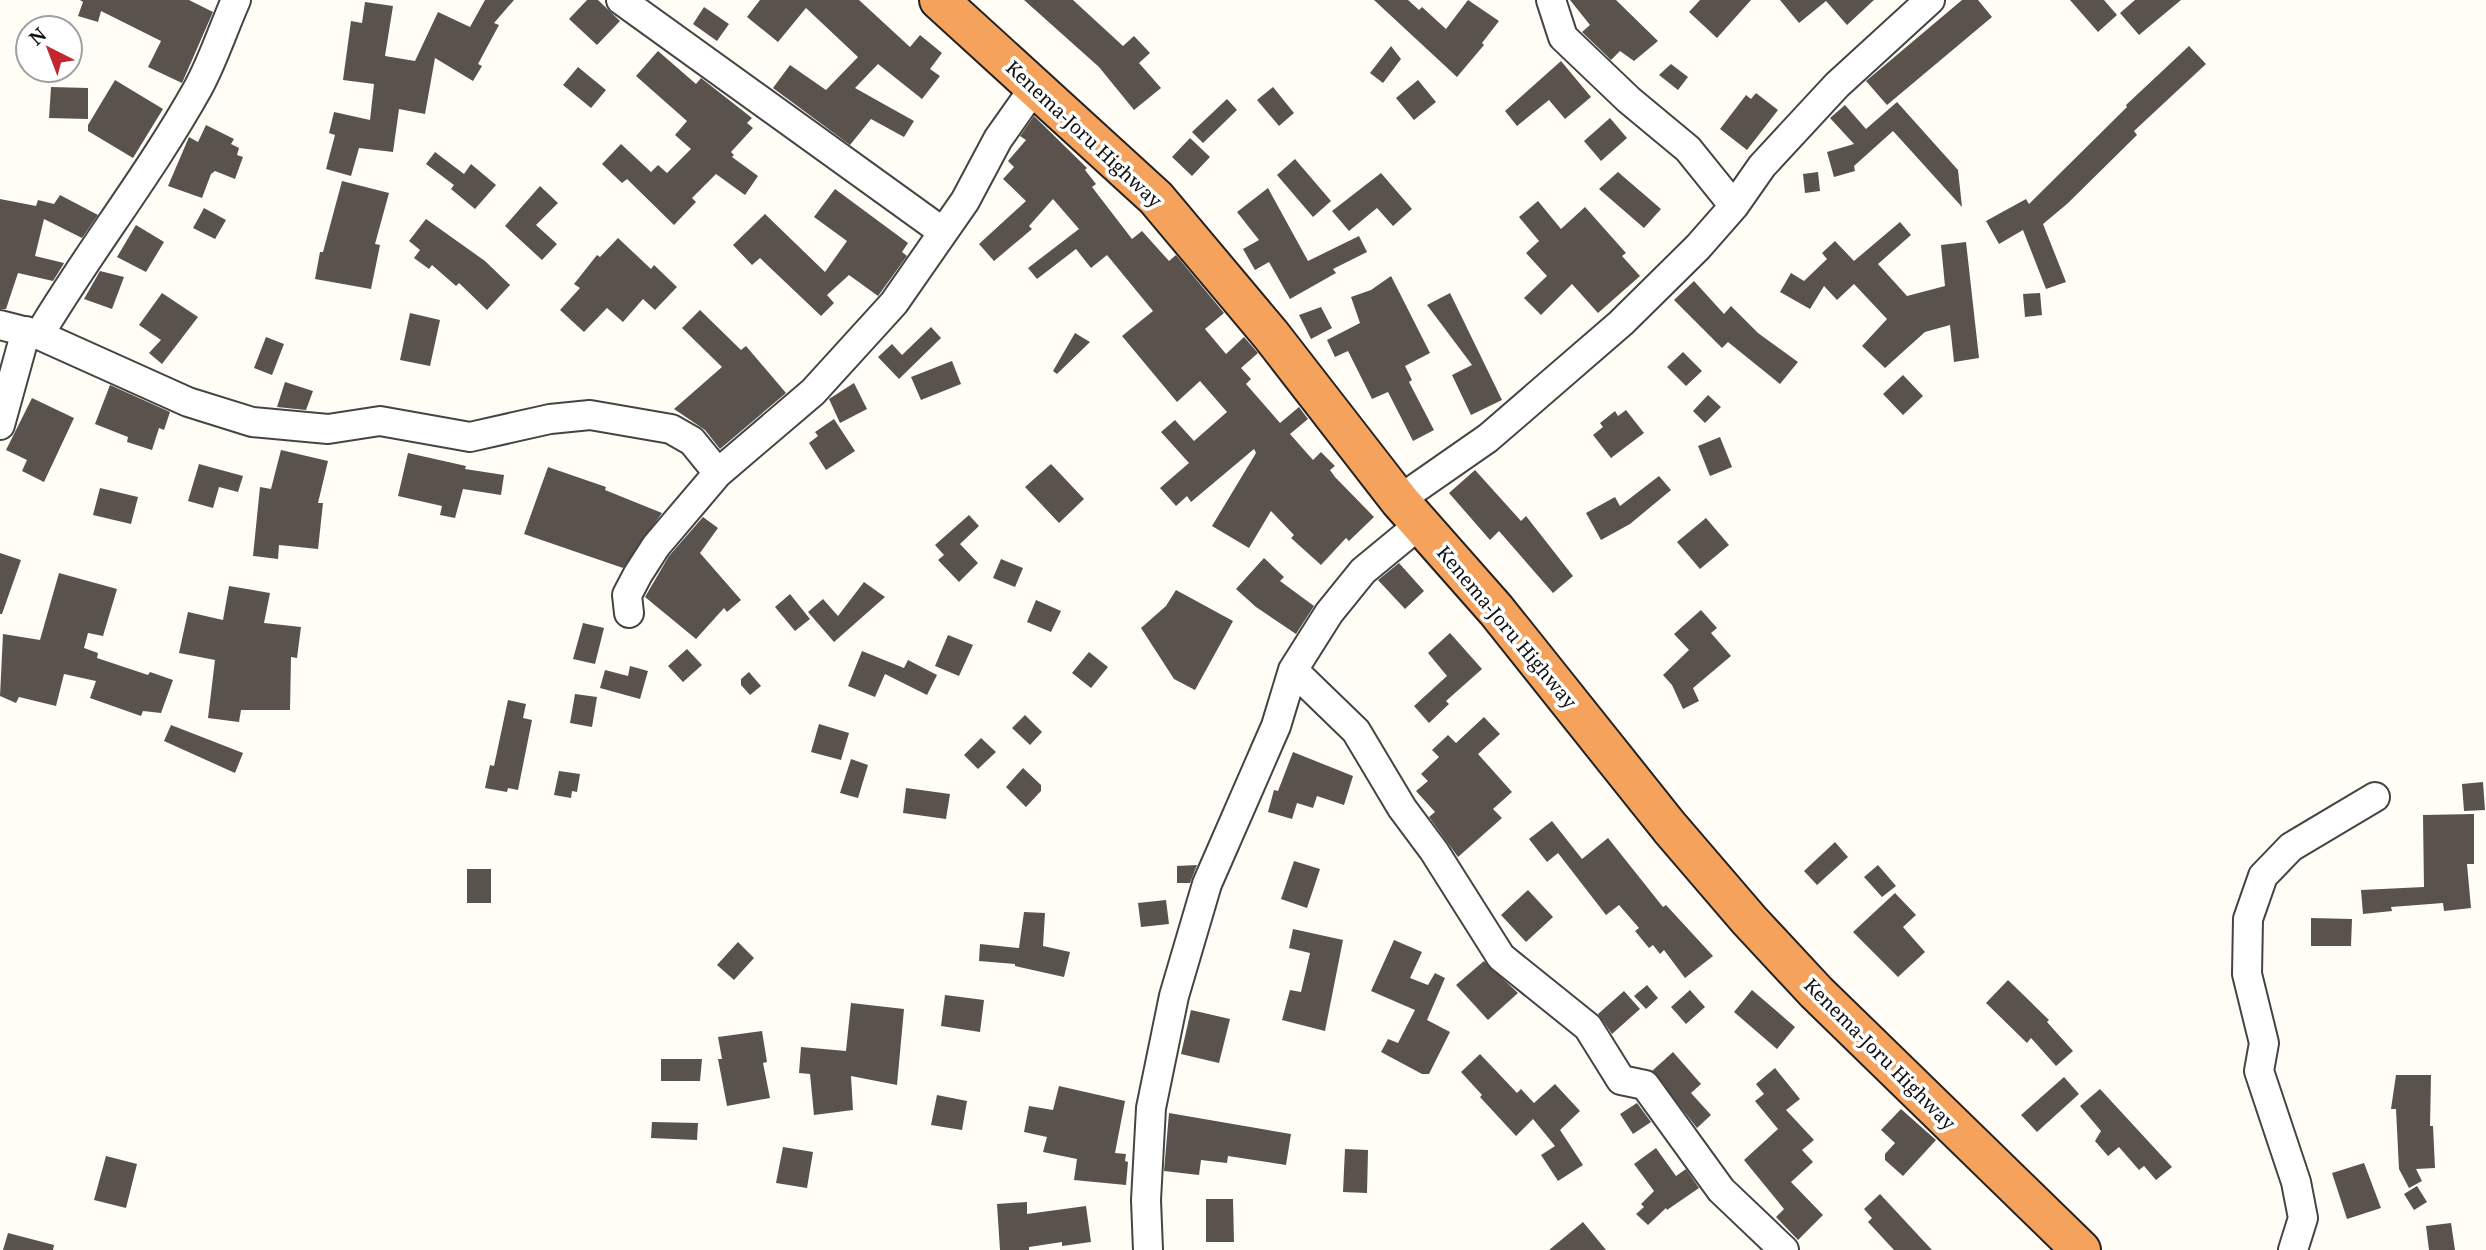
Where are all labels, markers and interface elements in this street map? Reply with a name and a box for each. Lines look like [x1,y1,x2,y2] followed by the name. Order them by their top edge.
[14,14,84,84] north arrow
[23,22,52,51] text: N
[1000,55,1168,213] street label: Kenema-Joru Highway
[1431,540,1583,714] street label: Kenema-Joru Highway
[1798,972,1962,1136] street label: Kenema-Joru Highway

